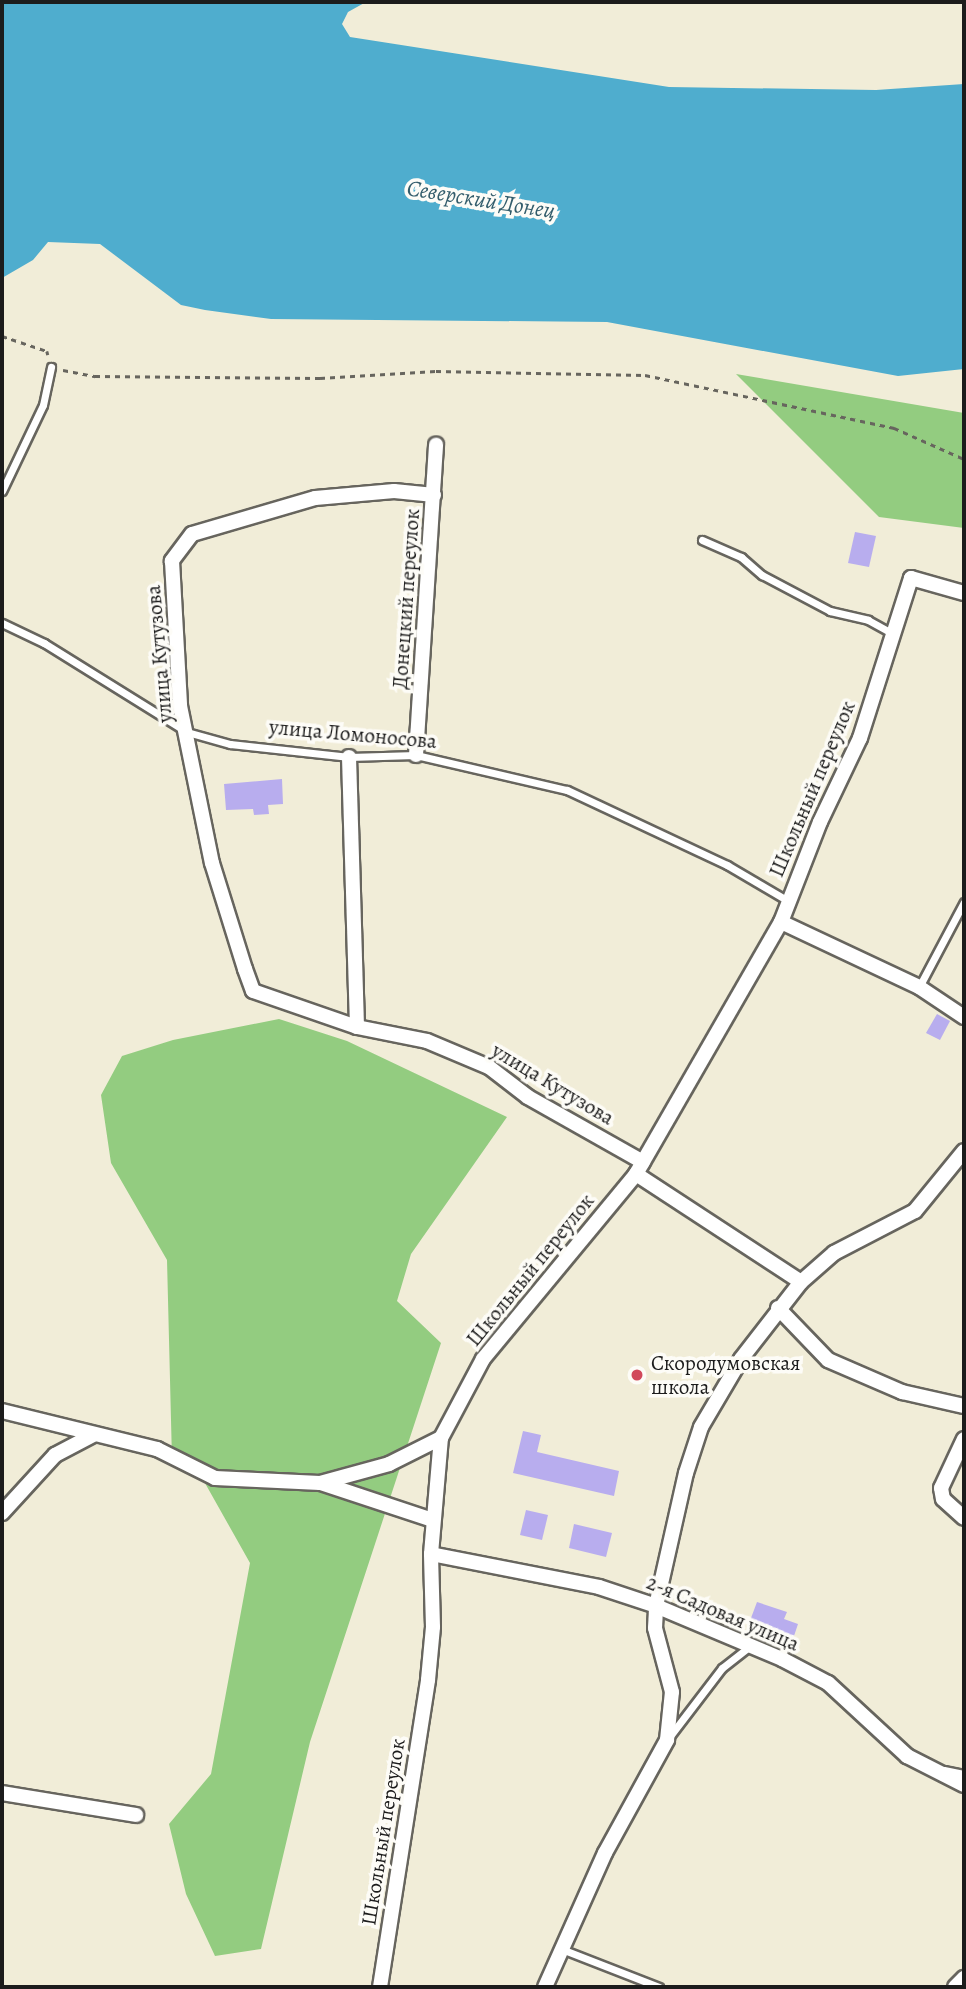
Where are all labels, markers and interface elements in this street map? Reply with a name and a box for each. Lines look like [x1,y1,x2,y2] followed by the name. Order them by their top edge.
[405,175,557,225] water label: Северский Донец
[387,508,425,690] street label: Донецкий переулок
[140,584,178,724] street label: улица Кутузова
[763,697,861,881] street label: Школьный переулок
[268,714,438,754] street label: улица Ломоносова
[487,1038,619,1130] street label: улица Кутузова
[461,1189,599,1351] street label: Школьный переулок
[651,1350,800,1400] place label: Скородумовская школа
[629,1367,645,1383] marker: Скородумовская школа
[643,1570,803,1656] street label: 2-я Садовая улица
[356,1737,410,1927] street label: Школьный переулок

